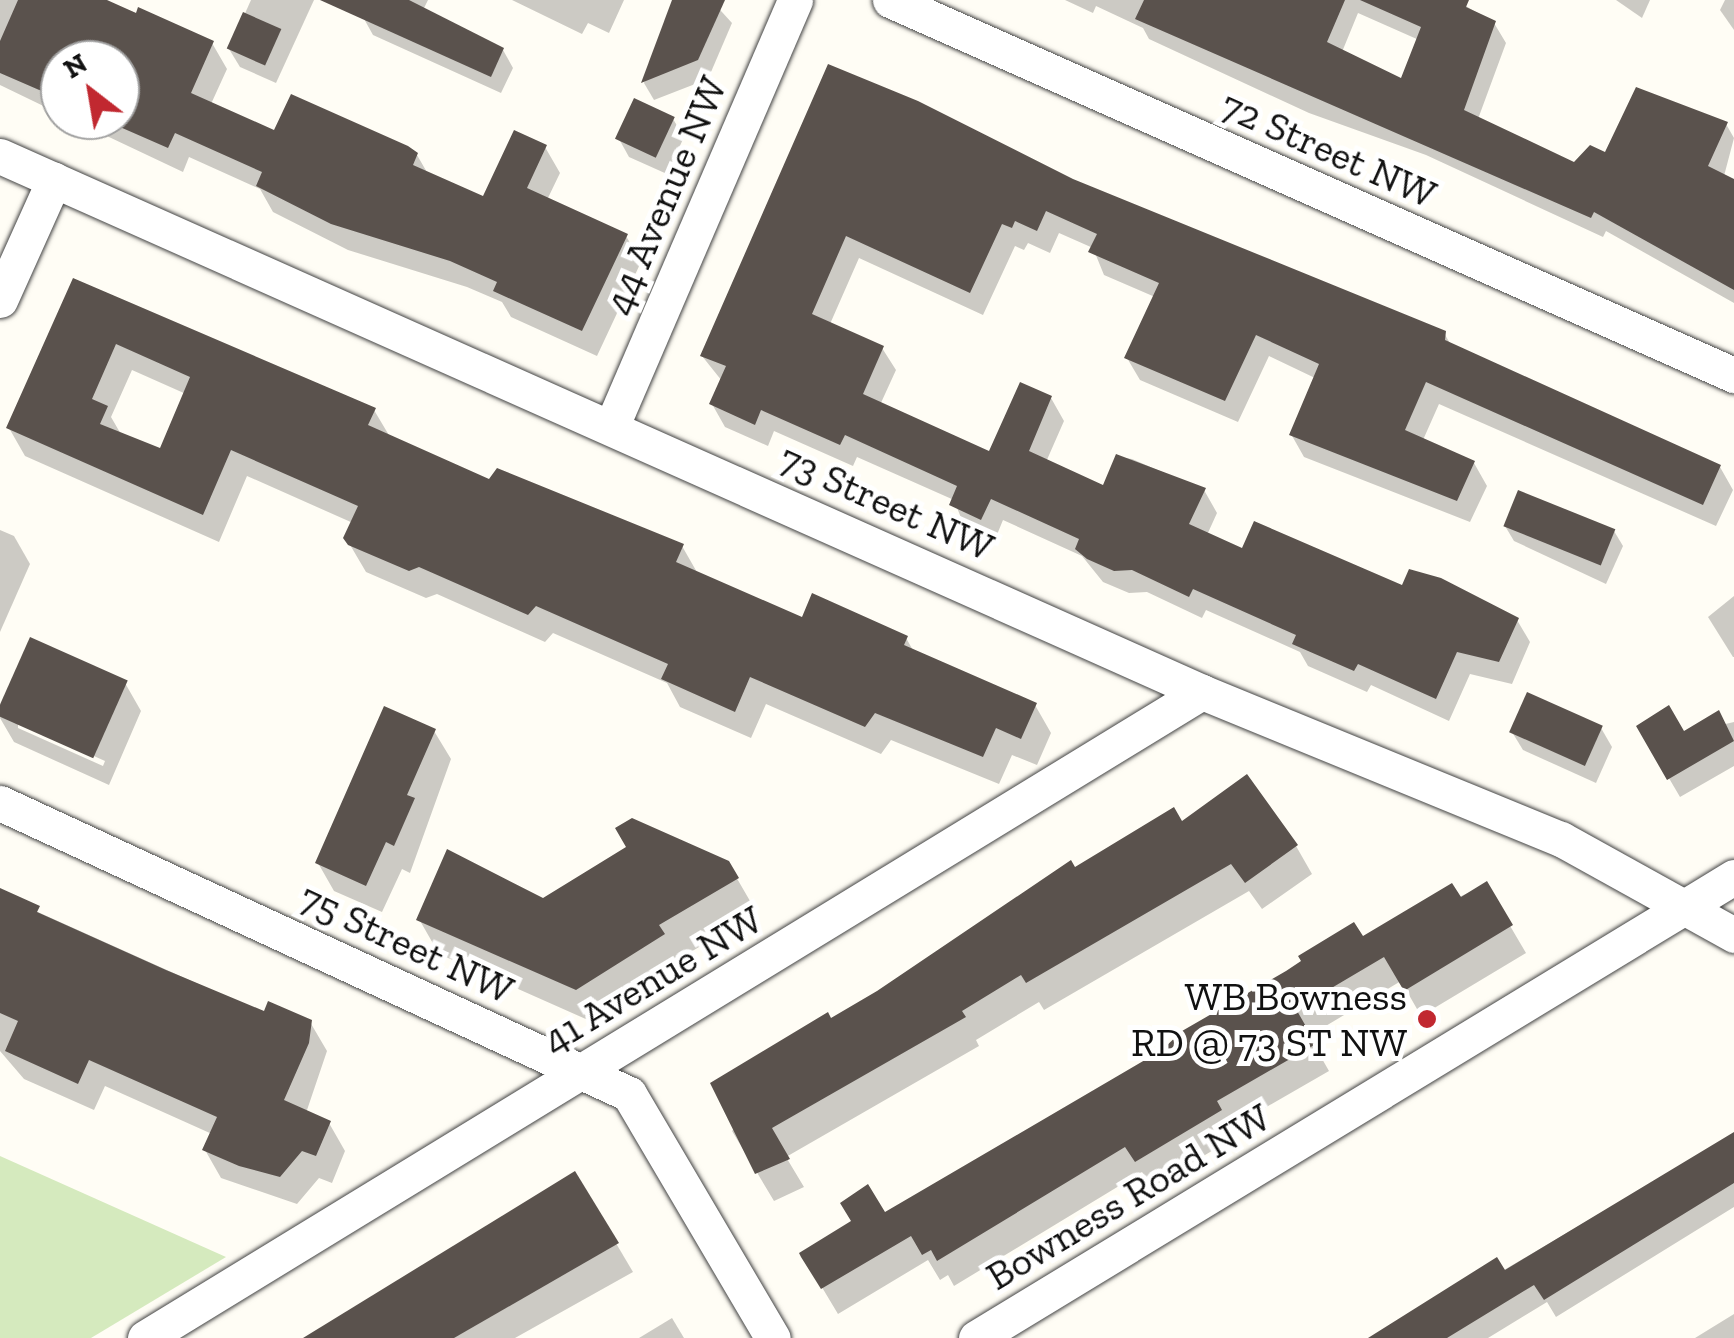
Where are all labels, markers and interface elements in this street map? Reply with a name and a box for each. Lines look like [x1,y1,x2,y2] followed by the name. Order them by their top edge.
[40,40,140,140] north arrow
[58,46,93,85] text: N
[593,68,737,322] street label: 44 Avenue NW
[1214,80,1444,218] street label: 72 Street NW
[773,434,1001,570] street label: 73 Street NW
[293,873,521,1013] street label: 75 Street NW
[533,894,771,1064] street label: 41 Avenue NW
[1130,972,1407,1066] place label: WB Bowness RD @ 73 ST NW
[1416,1008,1438,1030] marker: WB Bowness RD @ 73 ST NW
[977,1092,1279,1300] street label: Bowness Road NW

